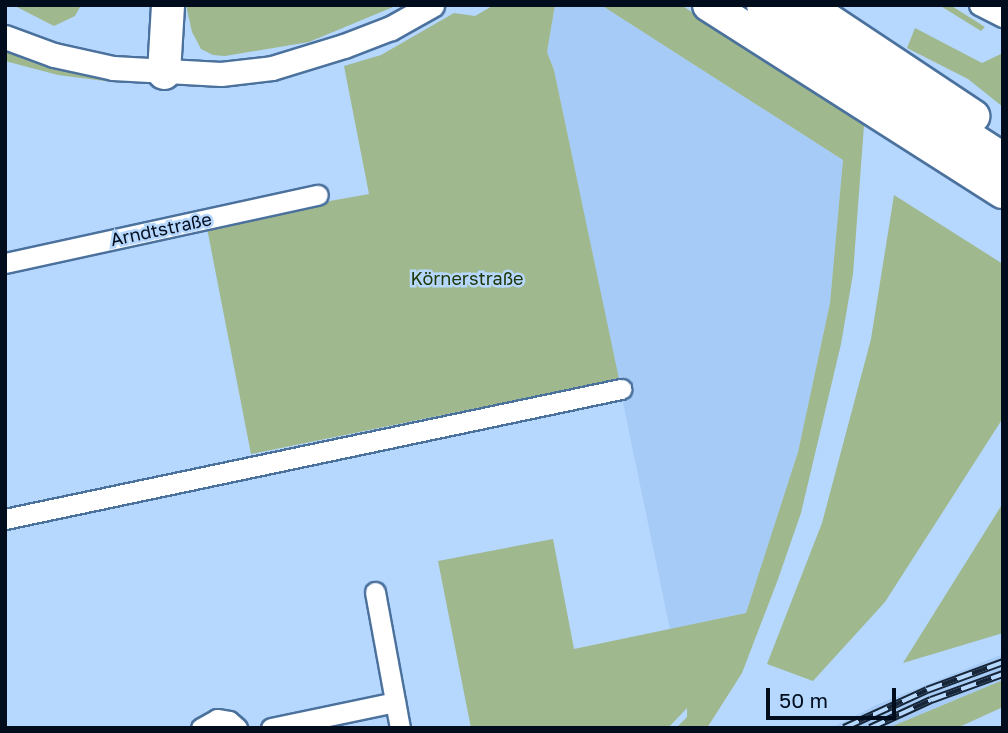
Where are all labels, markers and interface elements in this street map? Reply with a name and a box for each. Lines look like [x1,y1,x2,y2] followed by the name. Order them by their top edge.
[108,208,214,250] street label: Arndtstraße
[410,267,524,289] park label: Körnerstraße
[770,674,900,718] scale bar
[779,687,828,713] text: 50 m

